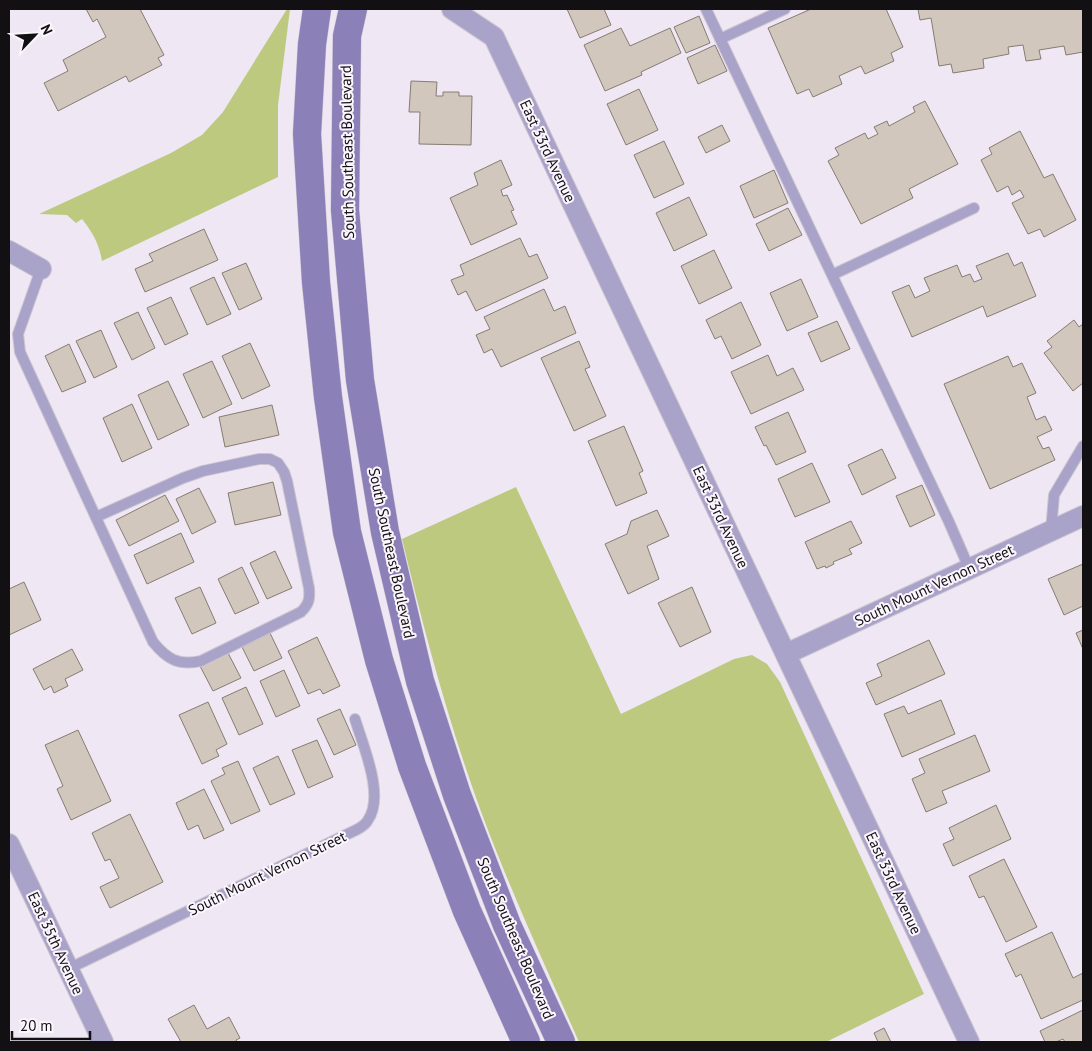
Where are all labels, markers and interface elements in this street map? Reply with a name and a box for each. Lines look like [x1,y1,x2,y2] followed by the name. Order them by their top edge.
[10,10,60,60] north arrow
[37,22,57,37] text: N
[336,65,358,239] street label: South Southeast Boulevard
[516,97,580,205] street label: East 33rd Avenue
[689,463,753,571] street label: East 33rd Avenue
[365,466,419,640] street label: South Southeast Boulevard
[851,540,1017,630] street label: South Mount Vernon Street
[185,826,349,920] street label: South Mount Vernon Street
[862,829,926,937] street label: East 33rd Avenue
[473,854,559,1022] street label: South Southeast Boulevard
[24,889,88,997] street label: East 35th Avenue
[12,1008,90,1040] scale bar
[20,1016,53,1035] text: 20 m

